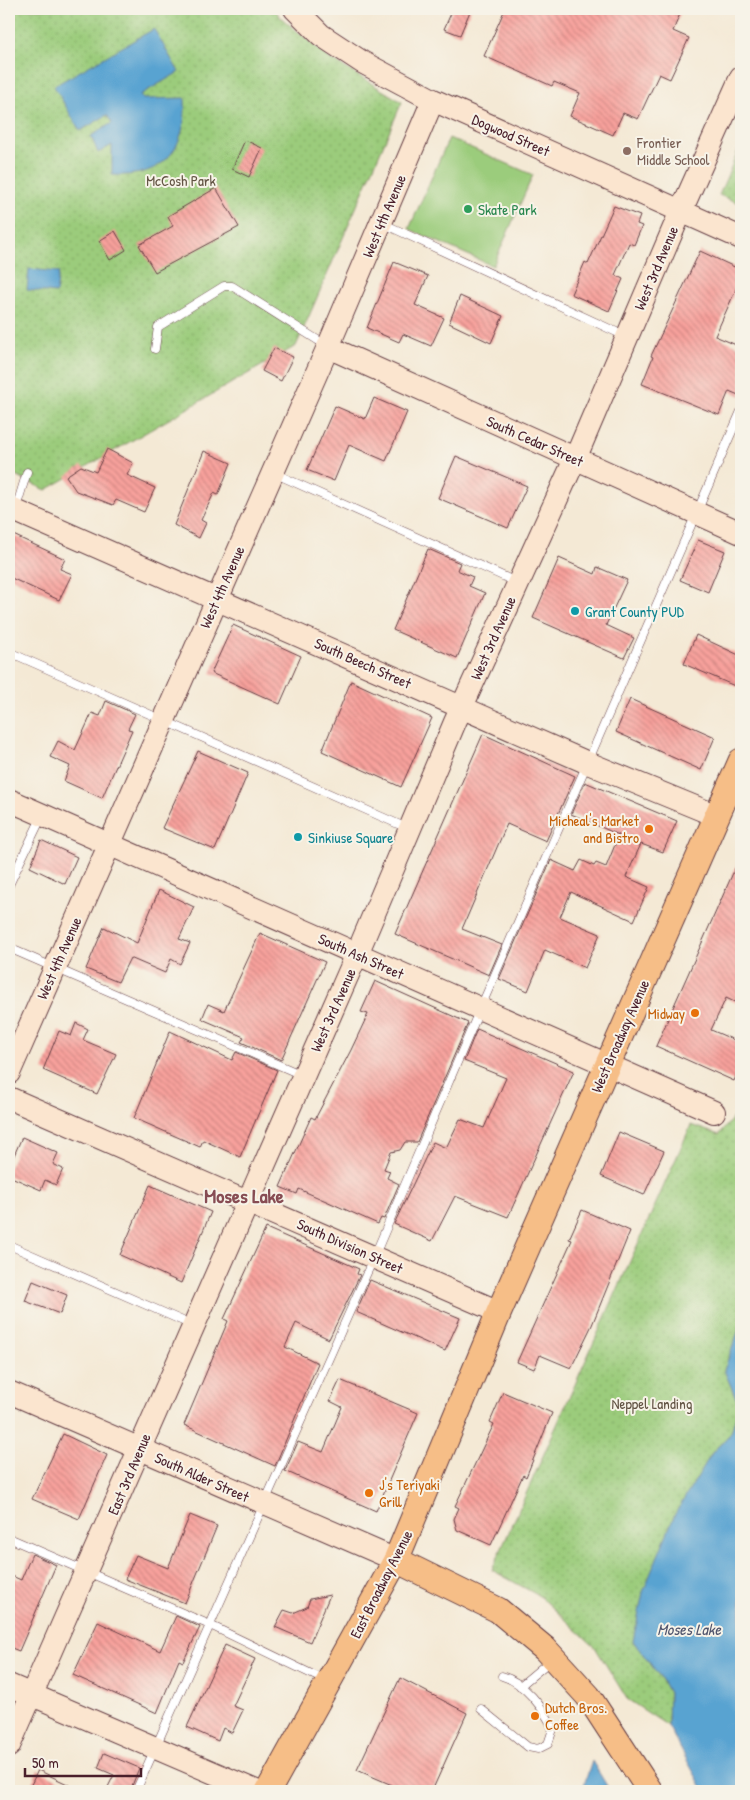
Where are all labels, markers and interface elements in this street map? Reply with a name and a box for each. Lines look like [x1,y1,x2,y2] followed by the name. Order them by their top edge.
[469,109,554,162] street label: Dogwood Street
[636,132,709,170] place label: Frontier Middle School
[621,145,633,157] marker: Frontier Middle School
[146,170,216,191] park label: McCosh Park
[357,171,411,261] street label: West 4th Avenue
[478,199,537,220] place label: Skate Park
[462,203,474,215] marker: Skate Park
[629,223,683,313] street label: West 3rd Avenue
[483,410,587,472] street label: South Cedar Street
[194,542,250,632] street label: West 4th Avenue
[465,593,521,683] street label: West 3rd Avenue
[585,601,685,622] place label: Grant County PUD
[569,605,581,617] marker: Grant County PUD
[311,632,415,694] street label: South Beech Street
[549,810,640,848] place label: Micheal's Market and Bistro
[643,823,655,835] marker: Micheal's Market and Bistro
[308,827,393,848] place label: Sinkiuse Square
[292,831,304,843] marker: Sinkiuse Square
[31,913,87,1003] street label: West 4th Avenue
[315,928,408,985] street label: South Ash Street
[305,965,361,1055] street label: West 3rd Avenue
[586,976,654,1096] street label: West Broadway Avenue
[648,1003,685,1024] place label: Midway
[689,1007,701,1019] marker: Midway
[204,1182,284,1209] district label: Moses Lake
[294,1213,407,1279] street label: South Division Street
[611,1393,693,1414] park label: Neppel Landing
[102,1430,156,1518] street label: East 3rd Avenue
[152,1447,253,1507] street label: South Alder Street
[379,1474,440,1512] place label: J's Teriyaki Grill
[363,1487,375,1499] marker: J's Teriyaki Grill
[345,1526,417,1642] street label: East Broadway Avenue
[657,1618,721,1640] water label: Moses Lake
[545,1697,607,1735] place label: Dutch Bros. Coffee
[529,1710,541,1722] marker: Dutch Bros. Coffee
[25,1745,141,1777] scale bar
[32,1752,59,1773] text: 50 m

